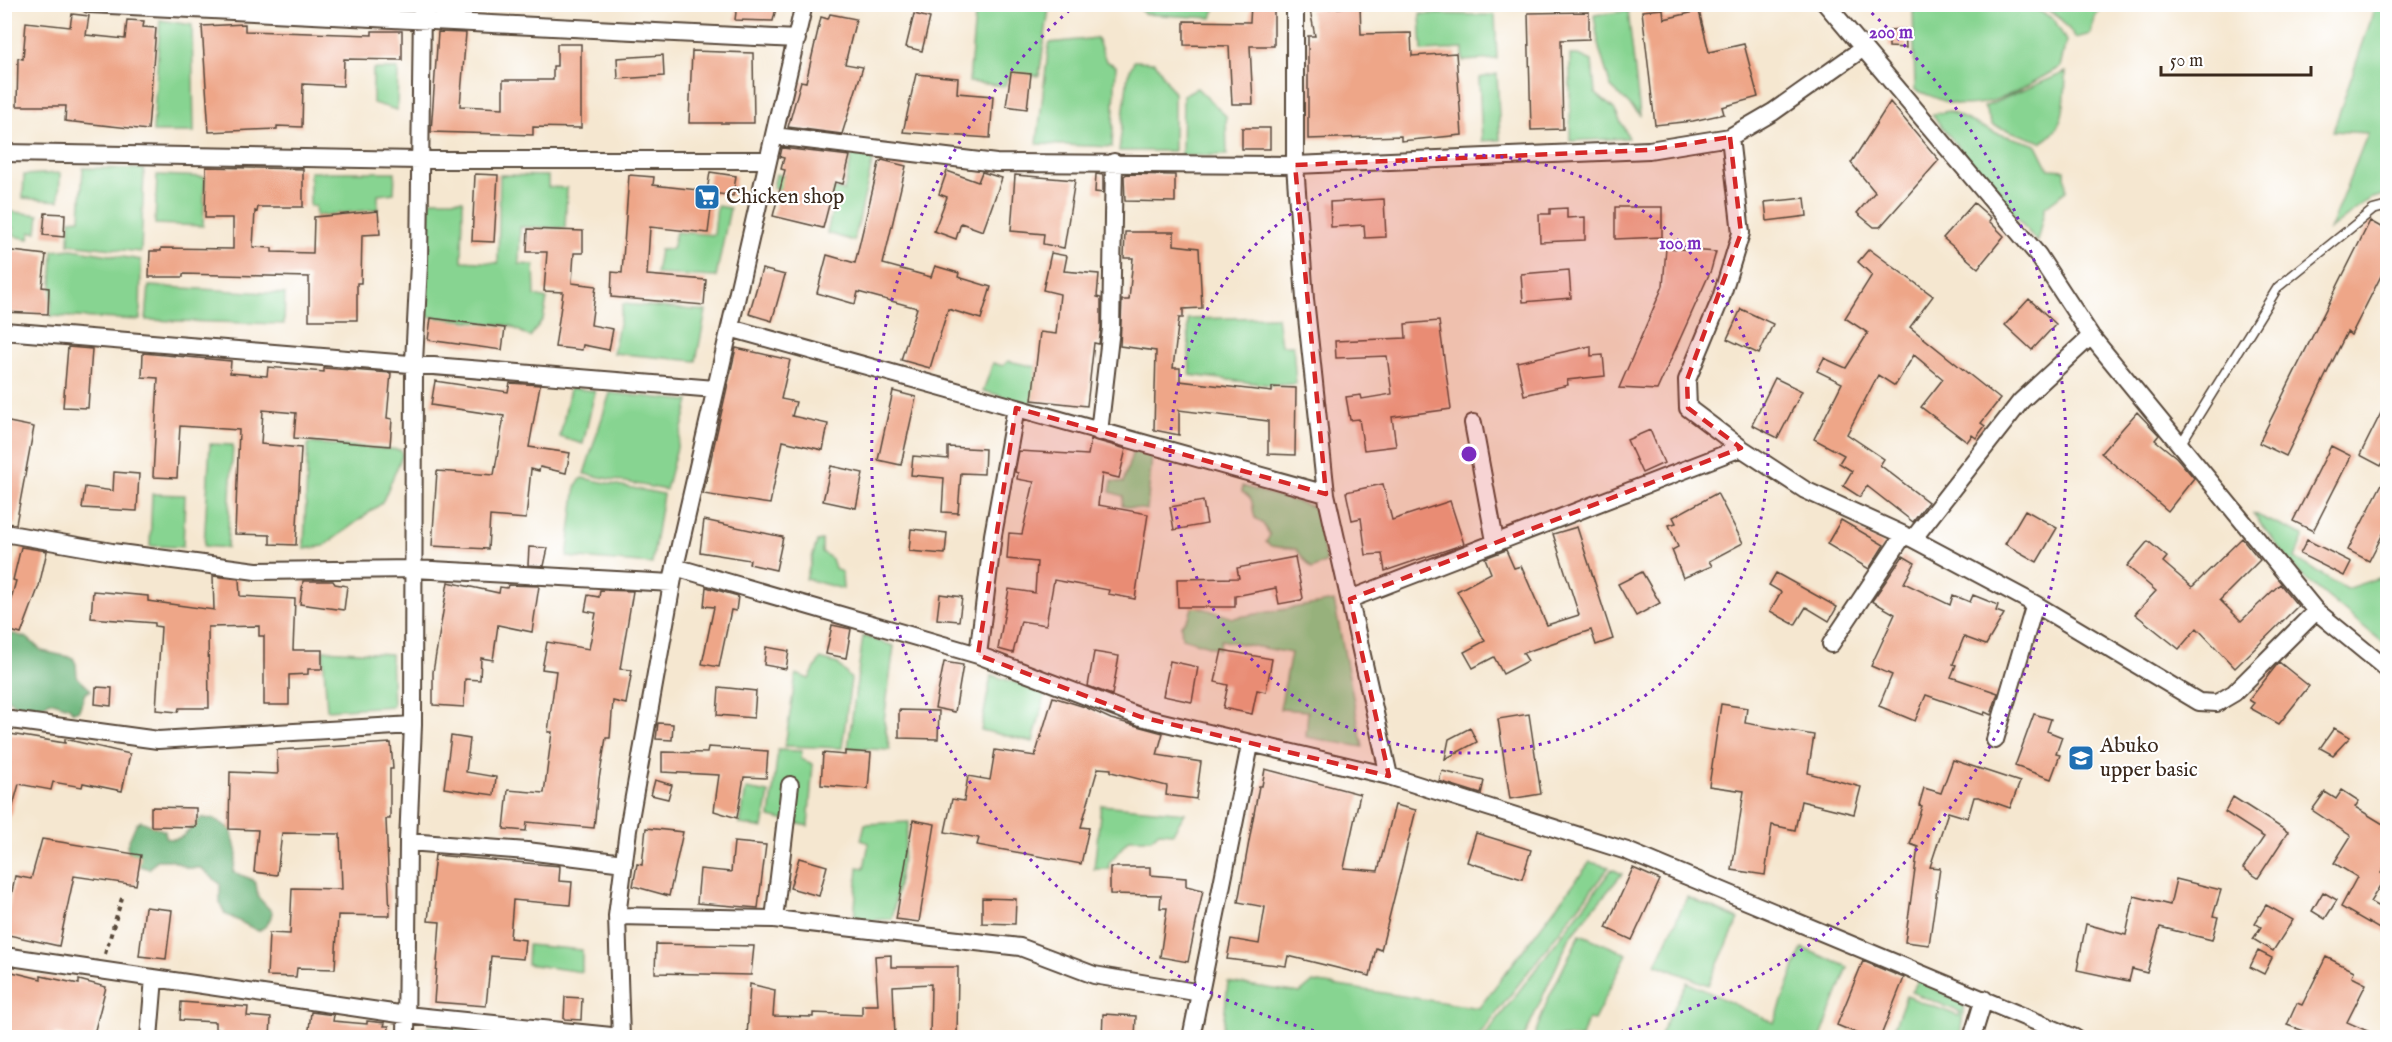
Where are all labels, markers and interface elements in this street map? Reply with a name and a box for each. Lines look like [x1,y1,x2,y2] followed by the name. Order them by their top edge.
[1869,22,1913,45] text: 200 m
[2161,39,2311,77] scale bar
[2170,50,2203,73] text: 50 m
[692,182,722,212] supermarket icon: Chicken shop
[726,184,844,211] place label: Chicken shop
[1659,233,1701,256] text: 100 m
[1459,444,1479,464] centre of rings
[2099,733,2198,784] place label: Abuko upper basic
[2066,743,2096,773] school or university icon: Abuko upper basic

